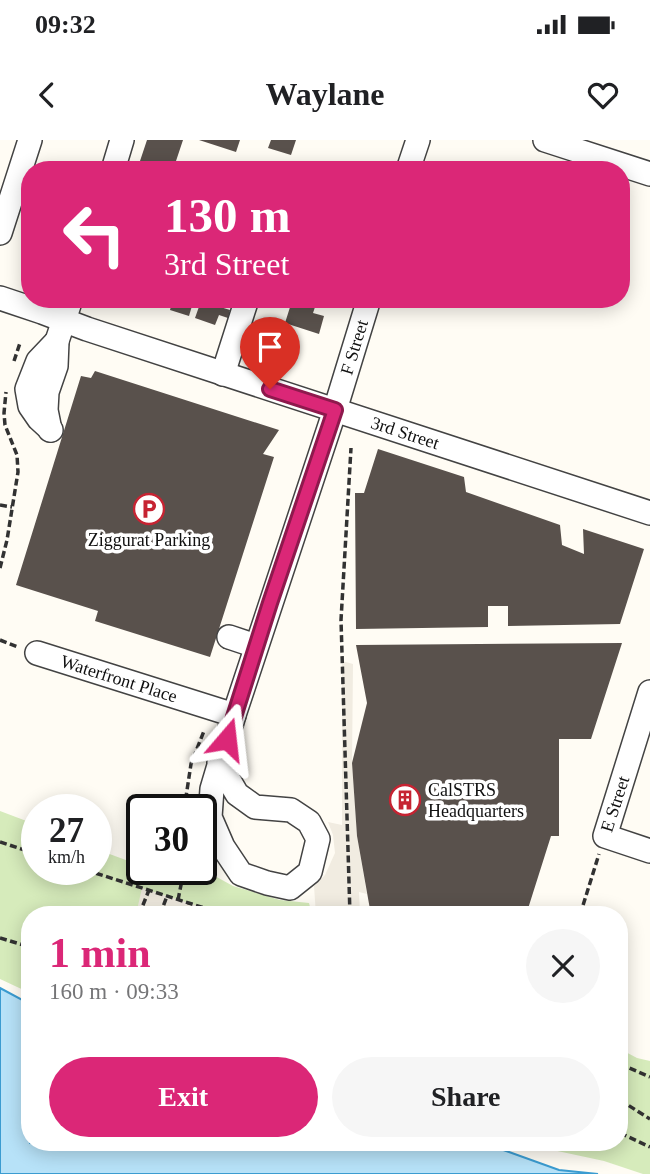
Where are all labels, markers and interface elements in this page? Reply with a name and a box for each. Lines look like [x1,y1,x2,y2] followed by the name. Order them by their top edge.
[35,10,96,39] text: 09:32
[28,76,66,114] icon: back
[265,76,385,112] text: Waylane
[584,76,622,114] icon: heart
[164,188,291,243] text: 130 m
[49,189,140,280] icon: left
[164,246,289,282] text: 3rd Street
[240,317,300,389] pin
[336,317,372,377] street label: F Street
[251,328,289,366] icon: arrive
[368,412,442,453] street label: 3rd Street
[132,492,166,526] parking icon: Ziggurat Parking
[88,530,210,550] place label: Ziggurat Parking
[58,651,180,707] street label: Waterfront Place
[190,702,264,776] position arrow
[597,774,633,834] street label: E Street
[428,780,524,821] place label: CalSTRS Headquarters
[388,783,422,817] building icon: CalSTRS Headquarters
[126,794,217,885] speed limit sign: 30
[49,811,84,850] text: 27
[48,847,85,867] text: km/h
[526,929,600,1003] button: close
[49,930,151,976] text: 1 min
[49,979,179,1004] text: 160 m · 09:33
[49,1057,318,1137] button: Exit
[332,1057,600,1137] button: Share

